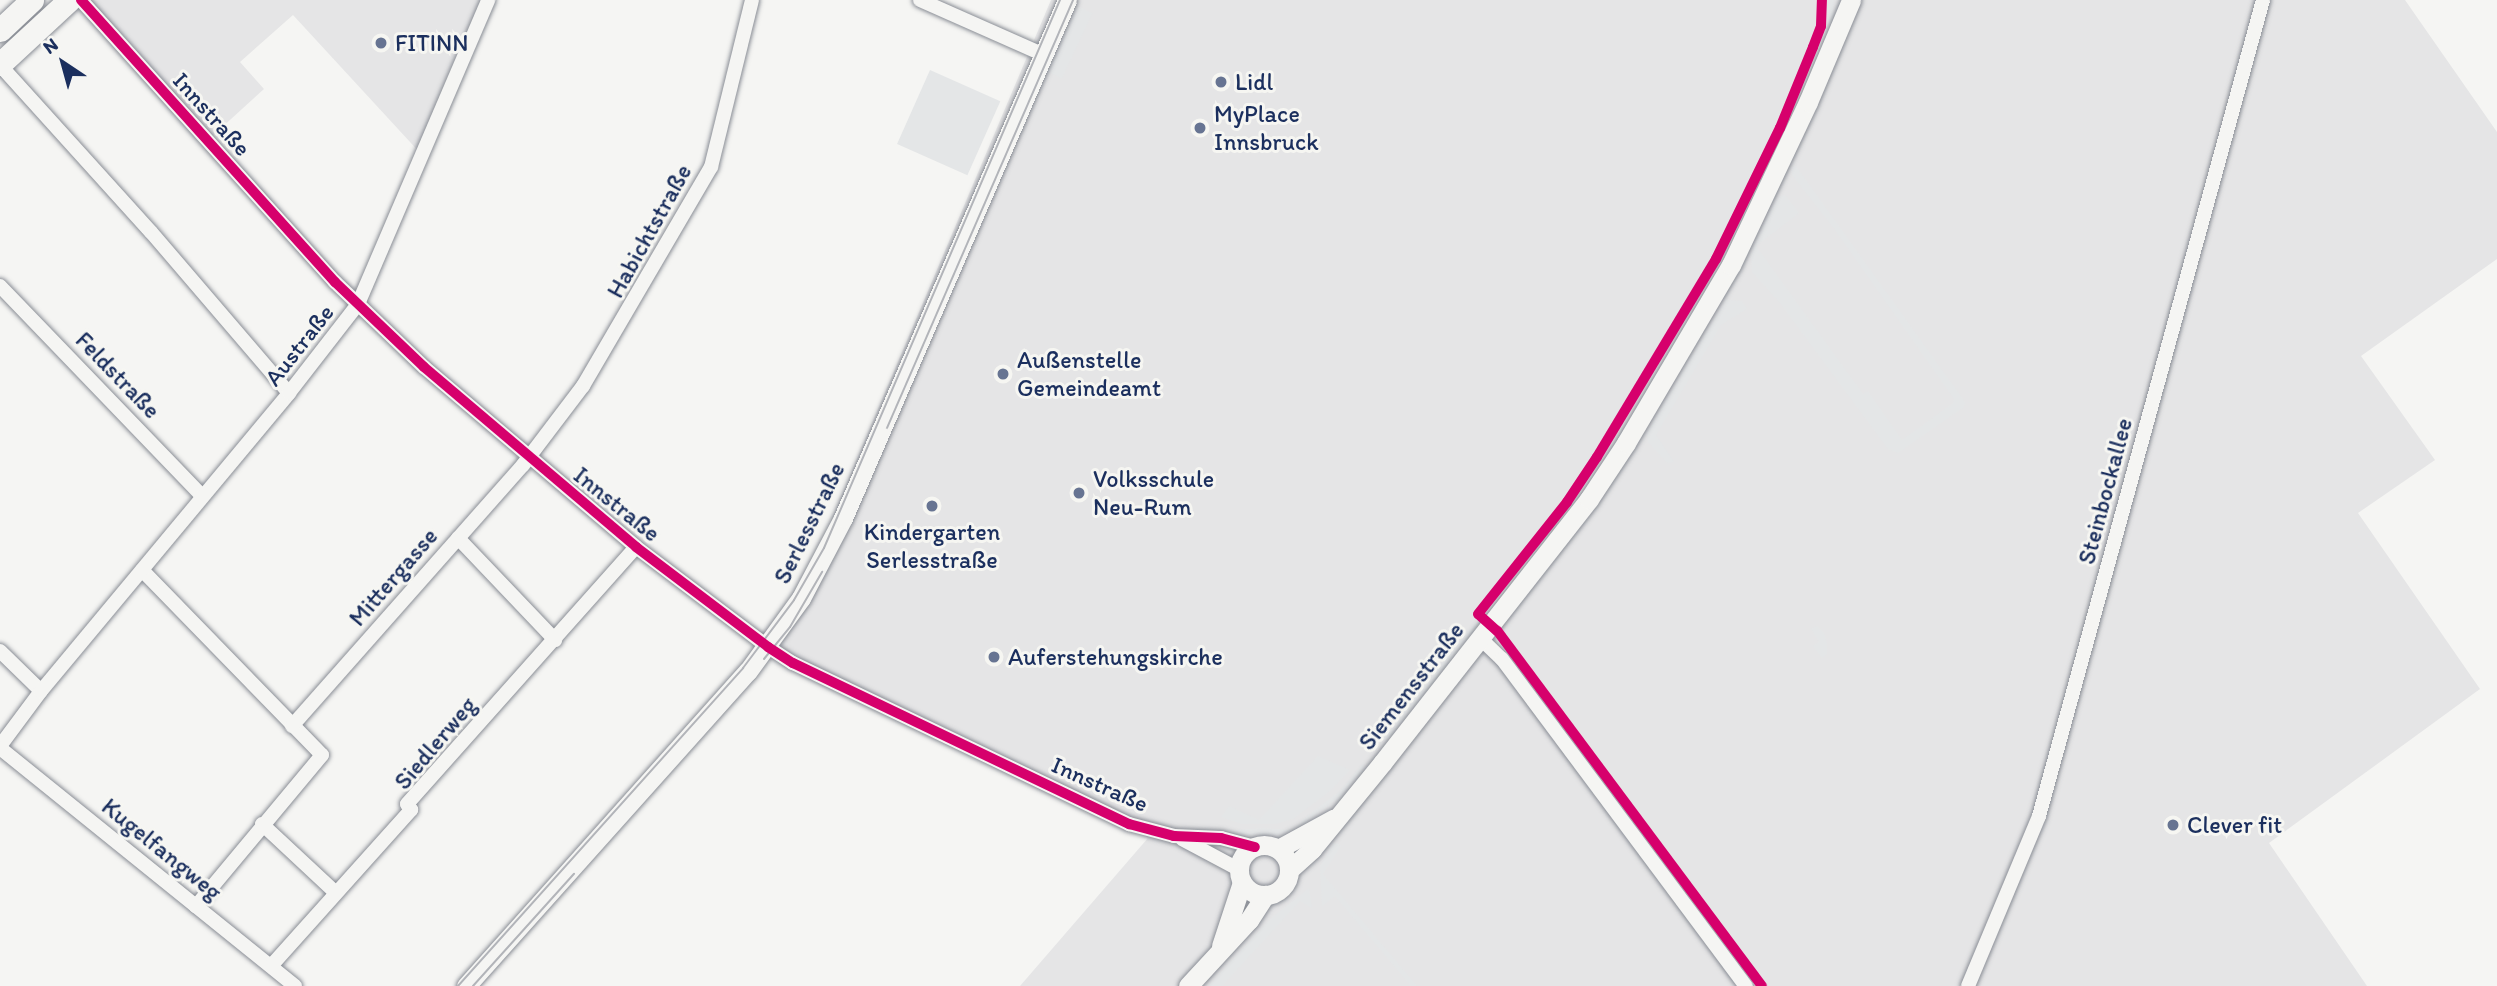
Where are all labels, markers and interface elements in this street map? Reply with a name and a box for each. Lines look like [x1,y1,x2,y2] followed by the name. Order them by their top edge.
[28,28,98,98] north arrow
[395,29,468,57] place label: FITINN
[38,33,62,59] text: N
[373,35,389,51] marker: FITINN
[167,66,257,162] street label: Innstraße
[1235,68,1273,96] place label: Lidl
[1213,74,1229,90] marker: Lidl
[1214,100,1319,156] place label: MyPlace Innsbruck
[1192,120,1208,136] marker: MyPlace Innsbruck
[600,159,698,303] street label: Habichtstraße
[258,298,340,392] street label: Austraße
[70,326,166,424] street label: Feldstraße
[1017,346,1161,402] place label: Außenstelle Gemeindeamt
[995,366,1011,382] marker: Außenstelle Gemeindeamt
[2072,415,2138,567] street label: Steinbockallee
[767,458,851,588] street label: Serlesstraße
[568,460,666,548] street label: Innstraße
[1093,465,1214,521] place label: Volksschule Neu-Rum
[1071,485,1087,501] marker: Volksschule Neu-Rum
[924,498,940,514] marker: Kindergarten Serlesstraße
[864,518,1000,574] place label: Kindergarten Serlesstraße
[343,522,443,632] street label: Mittergasse
[1352,616,1470,756] street label: Siemensstraße
[1008,643,1223,671] place label: Auferstehungskirche
[986,649,1002,665] marker: Auferstehungskirche
[388,691,482,795] street label: Siedlerweg
[1047,750,1153,818] street label: Innstraße
[96,792,228,906] street label: Kugelfangweg
[2187,811,2282,839] place label: Clever fit
[2165,817,2181,833] marker: Clever fit

